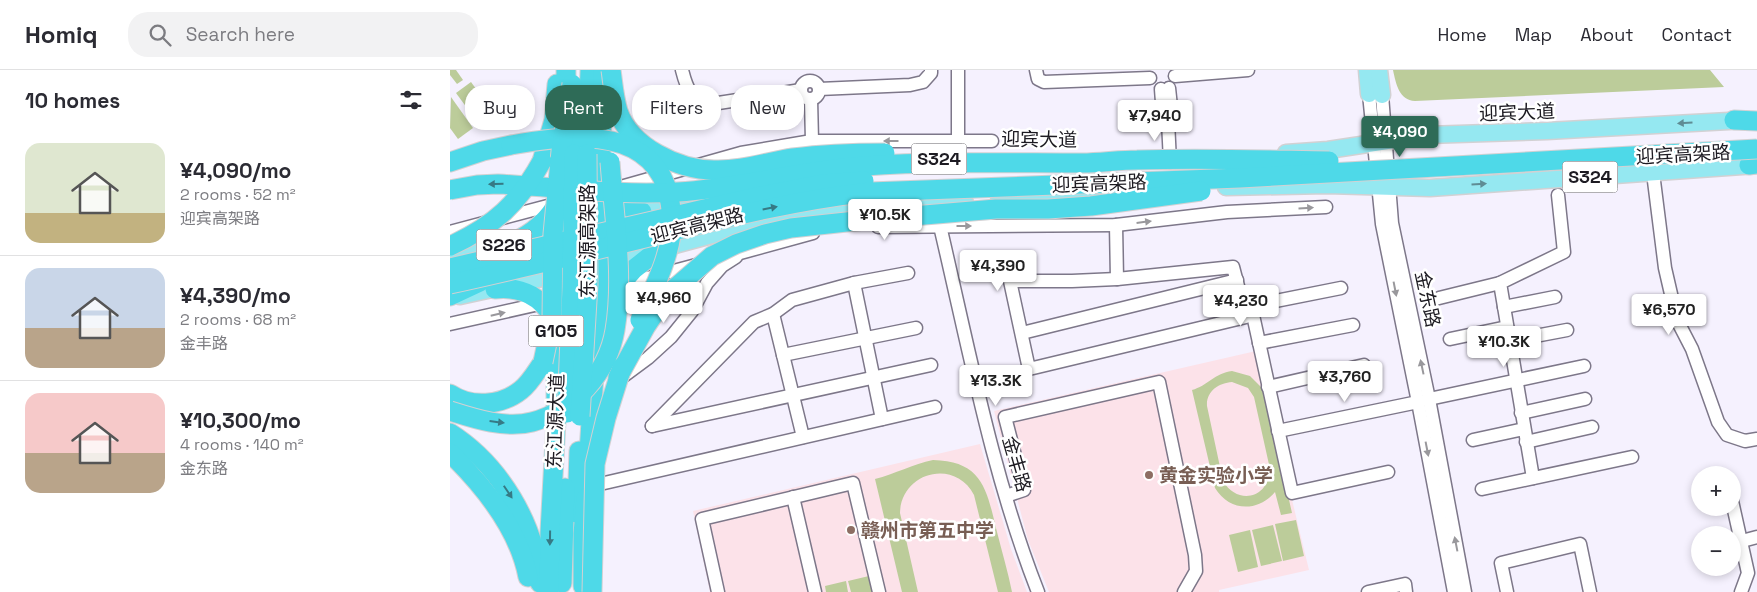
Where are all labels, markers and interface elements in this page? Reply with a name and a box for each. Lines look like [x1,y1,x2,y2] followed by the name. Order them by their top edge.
[128,12,478,57] search box
[25,19,98,50] text: Homiq
[146,21,174,49] icon: search
[186,22,295,47] text: Search here
[1438,23,1487,46] text: Home
[1515,23,1552,46] text: Map
[1580,23,1634,46] text: About
[1662,23,1732,46] text: Contact
[465,85,535,130] chip: Buy
[545,85,622,130] chip: Rent
[632,85,721,130] chip: Filters
[731,85,804,130] chip: New
[397,86,425,114] icon: filters
[25,87,120,114] text: 10 homes
[1479,99,1555,126] street label: 迎宾大道
[1114,100,1196,142] pin: ¥7,940
[1129,105,1181,126] text: ¥7,940
[1359,116,1441,158] pin: ¥4,090
[1677,120,1693,128] one-way arrow
[1372,121,1428,142] text: ¥4,090
[1001,126,1077,153] street label: 迎宾大道
[882,137,898,145] one-way arrow
[1635,140,1731,169] street label: 迎宾高架路
[912,144,966,175] road number: S324
[180,157,291,184] text: ¥4,090/mo
[1562,161,1618,192] road number: S324
[65,163,125,223] icon: home
[1051,169,1147,198] street label: 迎宾高架路
[487,180,503,188] one-way arrow
[1471,180,1487,188] one-way arrow
[180,184,296,205] text: 2 rooms · 52 m²
[575,184,600,298] street label: 东江源高架路
[844,198,926,241] pin: ¥10.5K
[648,202,746,249] street label: 迎宾高架路
[762,203,778,211] one-way arrow
[1298,203,1314,211] one-way arrow
[859,204,911,225] text: ¥10.5K
[180,208,260,229] text: 迎宾高架路
[1137,218,1153,226] one-way arrow
[957,222,973,230] one-way arrow
[477,230,532,260] road number: S226
[957,250,1039,292] pin: ¥4,390
[971,255,1025,276] text: ¥4,390
[1409,269,1446,330] street label: 金东路
[180,282,291,309] text: ¥4,390/mo
[623,282,705,324] pin: ¥4,960
[1392,282,1400,298] one-way arrow
[1200,284,1282,327] pin: ¥4,230
[637,287,691,308] text: ¥4,960
[65,288,125,348] icon: home
[1214,290,1268,311] text: ¥4,230
[1628,294,1710,336] pin: ¥6,570
[1642,299,1696,320] text: ¥6,570
[180,309,296,330] text: 2 rooms · 68 m²
[490,309,506,317] one-way arrow
[528,316,584,346] road number: G105
[1463,326,1545,368] pin: ¥10.3K
[1478,331,1530,352] text: ¥10.3K
[180,333,228,354] text: 金丰路
[1304,360,1386,403] pin: ¥3,760
[1418,360,1426,375] one-way arrow
[955,364,1037,407] pin: ¥13.3K
[1319,366,1371,387] text: ¥3,760
[970,370,1022,391] text: ¥13.3K
[541,373,570,469] street label: 东江源大道
[180,407,301,434] text: ¥10,300/mo
[65,413,125,473] icon: home
[490,418,506,426] one-way arrow
[997,433,1036,495] street label: 金丰路
[180,434,304,455] text: 4 rooms · 140 m²
[1423,441,1431,457] one-way arrow
[180,458,228,479] text: 金东路
[1159,463,1273,488] place label: 黄金实验小学
[1691,466,1741,576] map controls
[1691,466,1741,516] button: +
[1143,469,1155,481] marker: 黄金实验小学
[503,485,513,499] one-way arrow
[861,518,994,543] place label: 赣州市第五中学
[845,524,857,536] marker: 赣州市第五中学
[1691,526,1741,576] button: −
[545,530,553,546] one-way arrow
[1452,536,1460,552] one-way arrow

